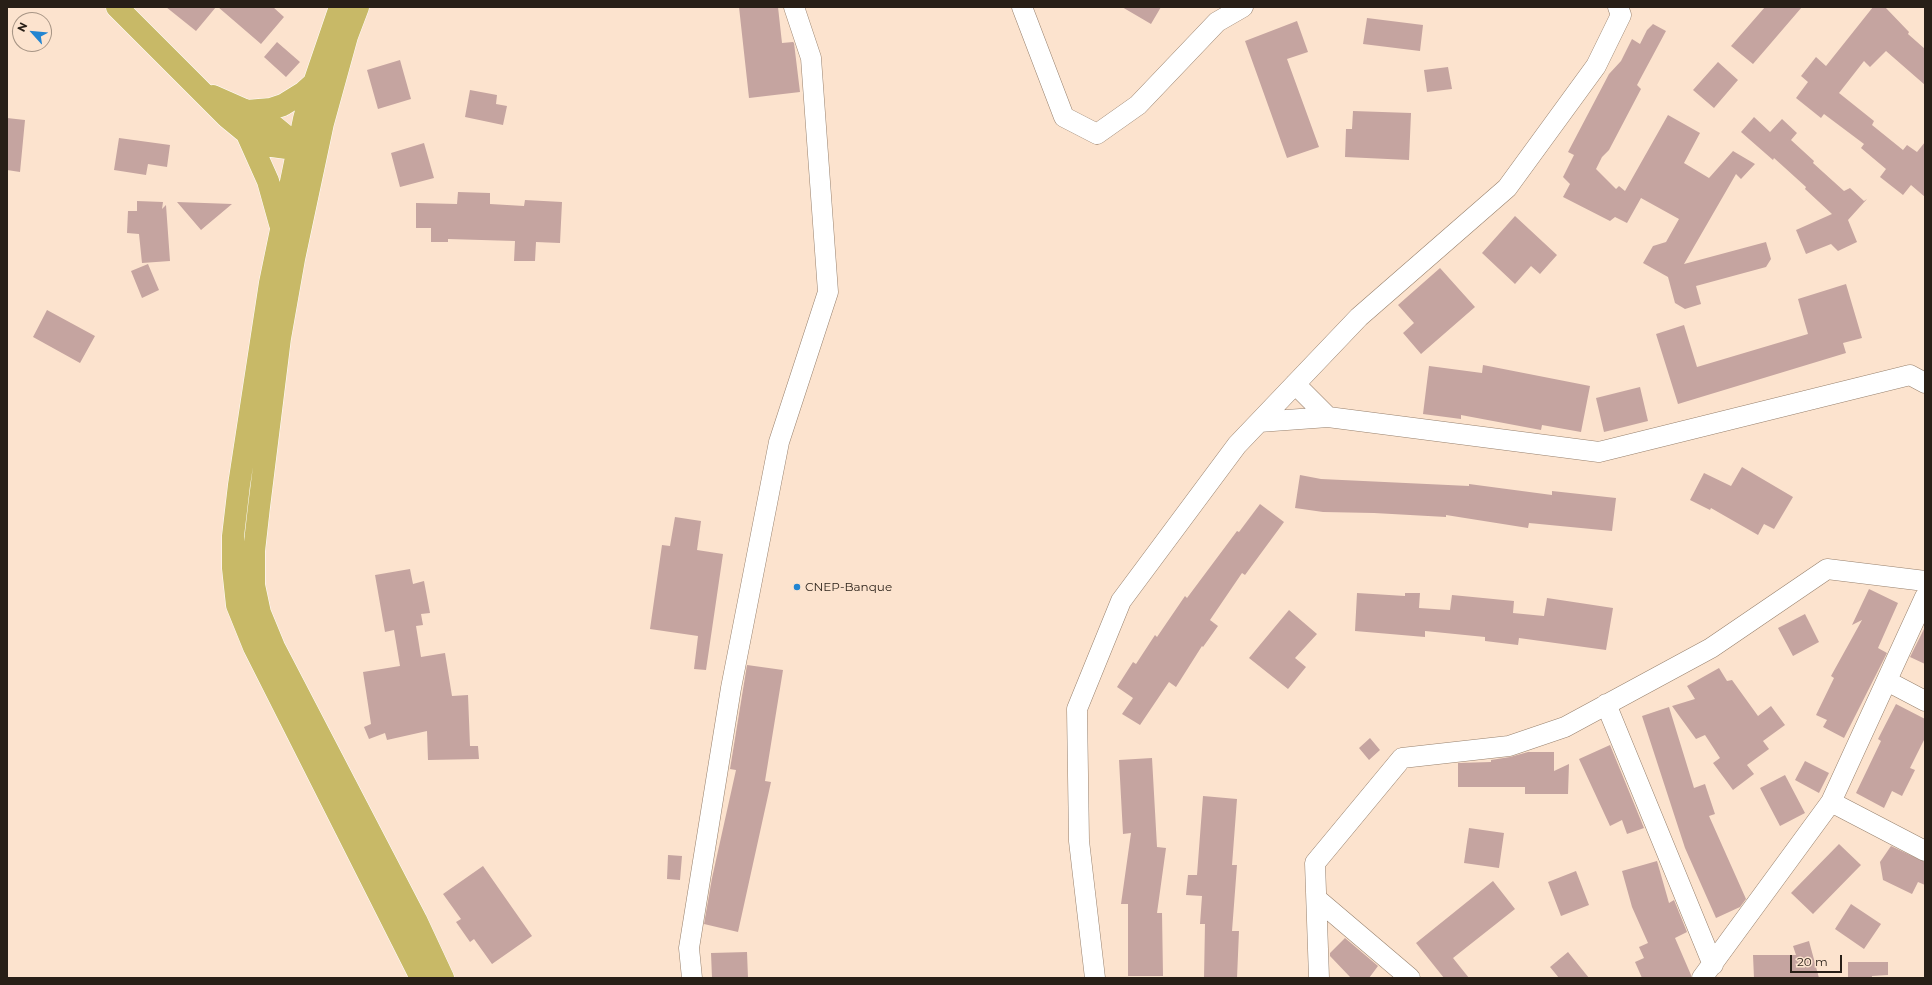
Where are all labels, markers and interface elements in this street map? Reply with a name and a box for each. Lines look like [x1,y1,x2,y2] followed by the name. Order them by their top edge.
[12,12,52,52] north arrow
[14,20,30,34] text: N
[805,580,892,594] place label: CNEP-Banque
[792,582,802,592] marker: CNEP-Banque
[1792,947,1844,973] scale bar
[1797,954,1828,969] text: 20 m

